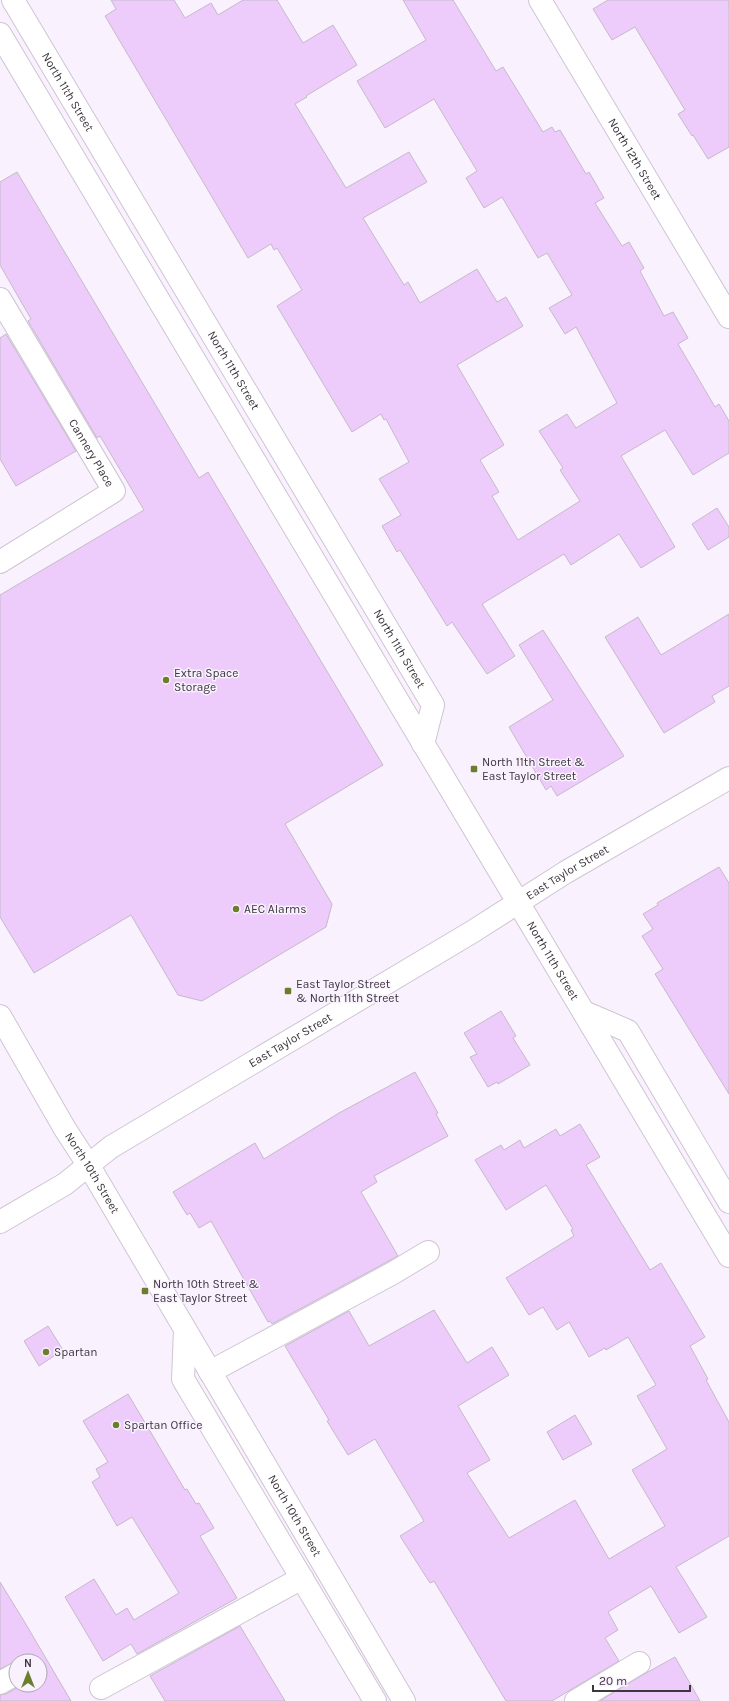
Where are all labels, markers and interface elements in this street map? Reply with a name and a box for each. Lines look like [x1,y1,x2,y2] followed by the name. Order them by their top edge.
[39,50,97,134] street label: North 11th Street
[605,116,665,203] street label: North 12th Street
[205,328,263,413] street label: North 11th Street
[66,416,117,489] street label: Cannery Place
[371,607,429,691] street label: North 11th Street
[174,666,238,694] place label: Extra Space Storage
[161,675,171,685] marker: Extra Space Storage
[482,755,585,783] place label: North 11th Street & East Taylor Street
[469,764,479,774] marker: North 11th Street & East Taylor Street
[523,842,612,903] street label: East Taylor Street
[244,902,307,916] place label: AEC Alarms
[231,904,241,914] marker: AEC Alarms
[524,919,582,1003] street label: North 11th Street
[296,977,399,1005] place label: East Taylor Street & North 11th Street
[283,986,293,996] marker: East Taylor Street & North 11th Street
[246,1010,335,1070] street label: East Taylor Street
[62,1130,123,1216] street label: North 10th Street
[153,1277,259,1305] place label: North 10th Street & East Taylor Street
[140,1286,150,1296] marker: North 10th Street & East Taylor Street
[54,1345,98,1359] place label: Spartan
[41,1347,51,1357] marker: Spartan
[124,1418,202,1432] place label: Spartan Office
[111,1420,121,1430] marker: Spartan Office
[265,1472,324,1559] street label: North 10th Street
[8,1653,48,1693] north arrow
[24,1657,32,1670] text: N
[593,1667,690,1693] scale bar
[599,1674,627,1688] text: 20 m

